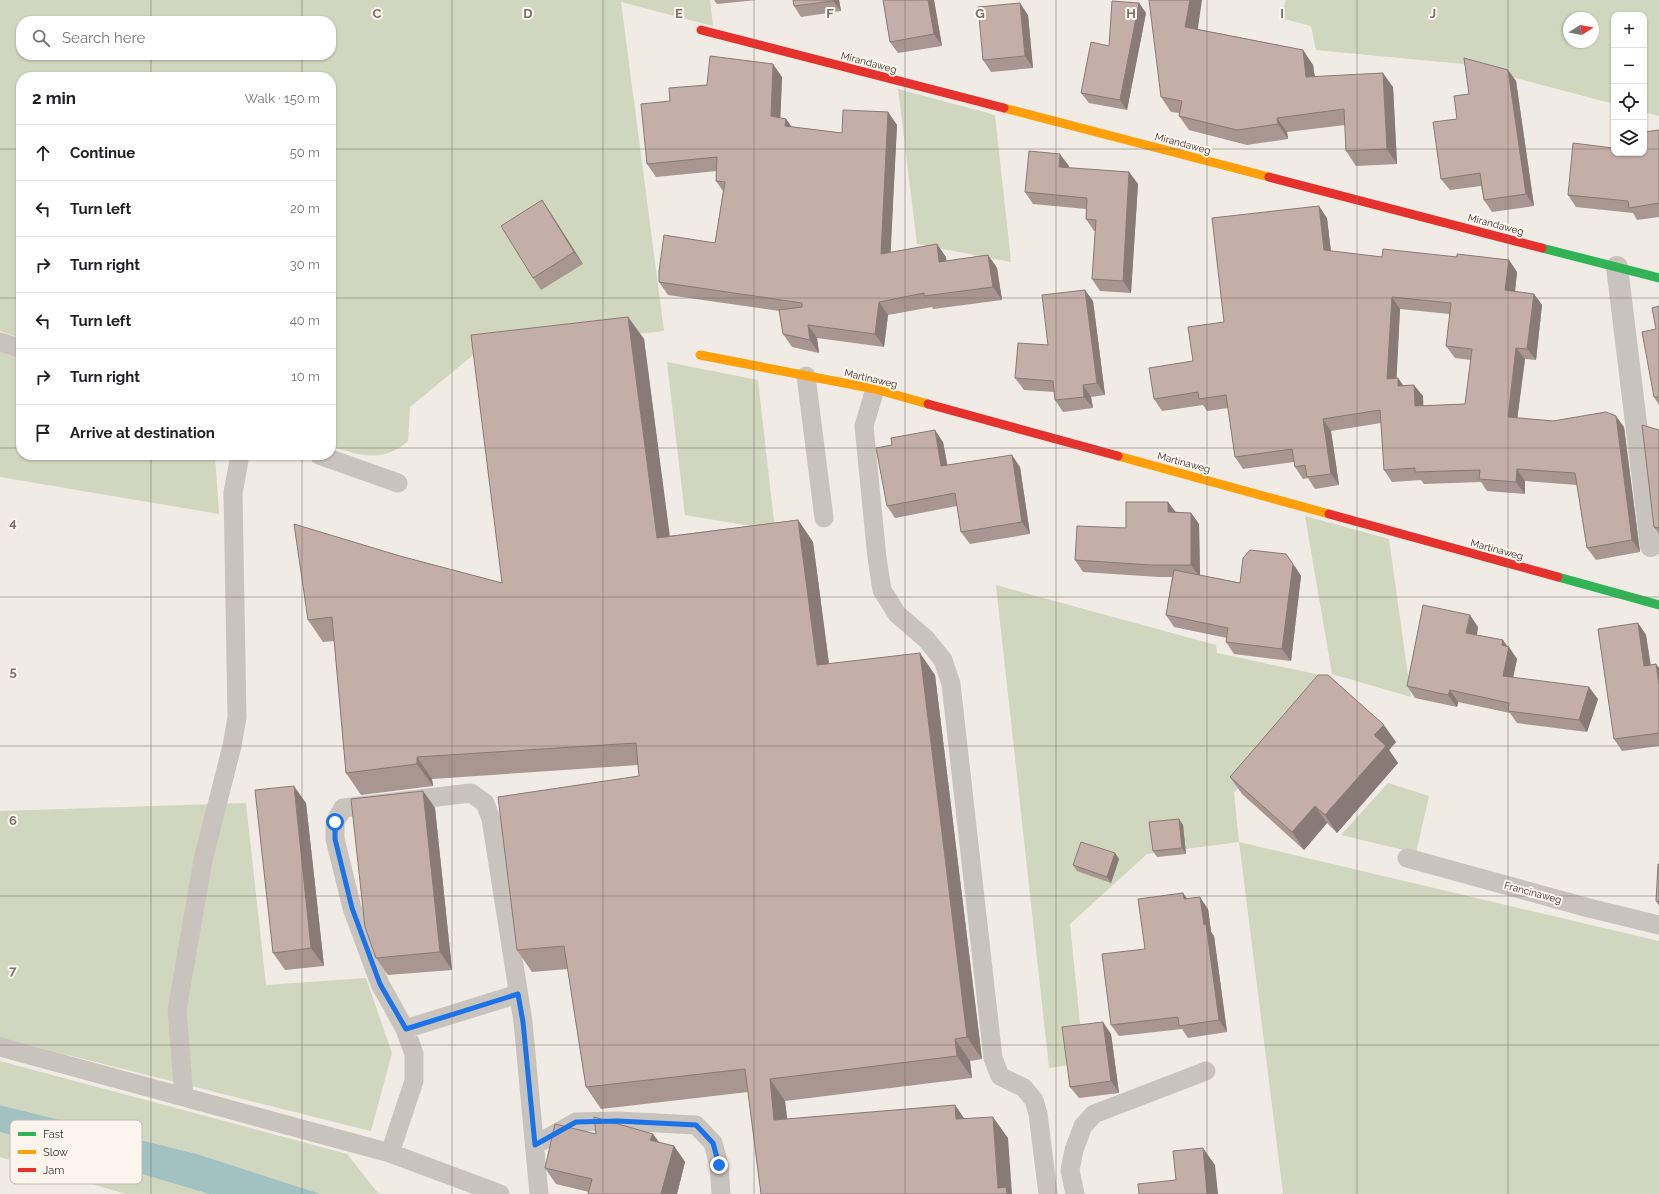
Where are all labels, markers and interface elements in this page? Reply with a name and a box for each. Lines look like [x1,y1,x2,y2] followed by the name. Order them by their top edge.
[373,6,382,21] text: C
[523,6,533,21] text: D
[675,6,683,21] text: E
[826,6,834,21] text: F
[975,6,985,21] text: G
[1126,6,1136,21] text: H
[1280,6,1284,21] text: I
[1430,6,1436,21] text: J
[1563,12,1599,48] north arrow
[1611,12,1647,156] map controls
[1611,12,1647,48] button: +
[16,16,336,60] search box
[30,27,52,49] icon: search
[62,29,145,47] text: Search here
[1611,48,1647,84] button: −
[840,50,898,75] street label: Mirandaweg
[1611,84,1647,120] button: locate
[32,88,76,108] text: 2 min
[245,91,320,106] text: Walk · 150 m
[1611,120,1647,156] button: layers
[1154,131,1212,156] street label: Mirandaweg
[32,142,54,164] icon: ahead
[70,144,135,162] text: Continue
[290,145,320,160] text: 50 m
[32,198,54,220] icon: left
[70,200,131,218] text: Turn left
[290,201,320,216] text: 20 m
[1467,212,1525,237] street label: Mirandaweg
[32,254,54,276] icon: right
[70,256,140,274] text: Turn right
[290,257,320,272] text: 30 m
[32,310,54,332] icon: left
[70,312,131,330] text: Turn left
[290,313,320,328] text: 40 m
[32,366,54,388] icon: right
[843,367,899,390] street label: Martinaweg
[70,368,140,386] text: Turn right
[291,369,320,384] text: 10 m
[32,422,54,444] icon: arrive
[70,424,215,442] text: Arrive at destination
[1156,450,1212,475] street label: Martinaweg
[9,515,17,530] text: 4
[1469,537,1525,562] street label: Martinaweg
[9,664,17,679] text: 5
[9,813,17,828] text: 6
[326,813,344,831] route start
[1503,880,1563,905] street label: Francinaweg
[9,963,17,978] text: 7
[10,1120,142,1184] legend
[43,1128,64,1141] text: Fast
[43,1146,68,1159] text: Slow
[710,1156,728,1174] route end
[43,1164,64,1177] text: Jam

